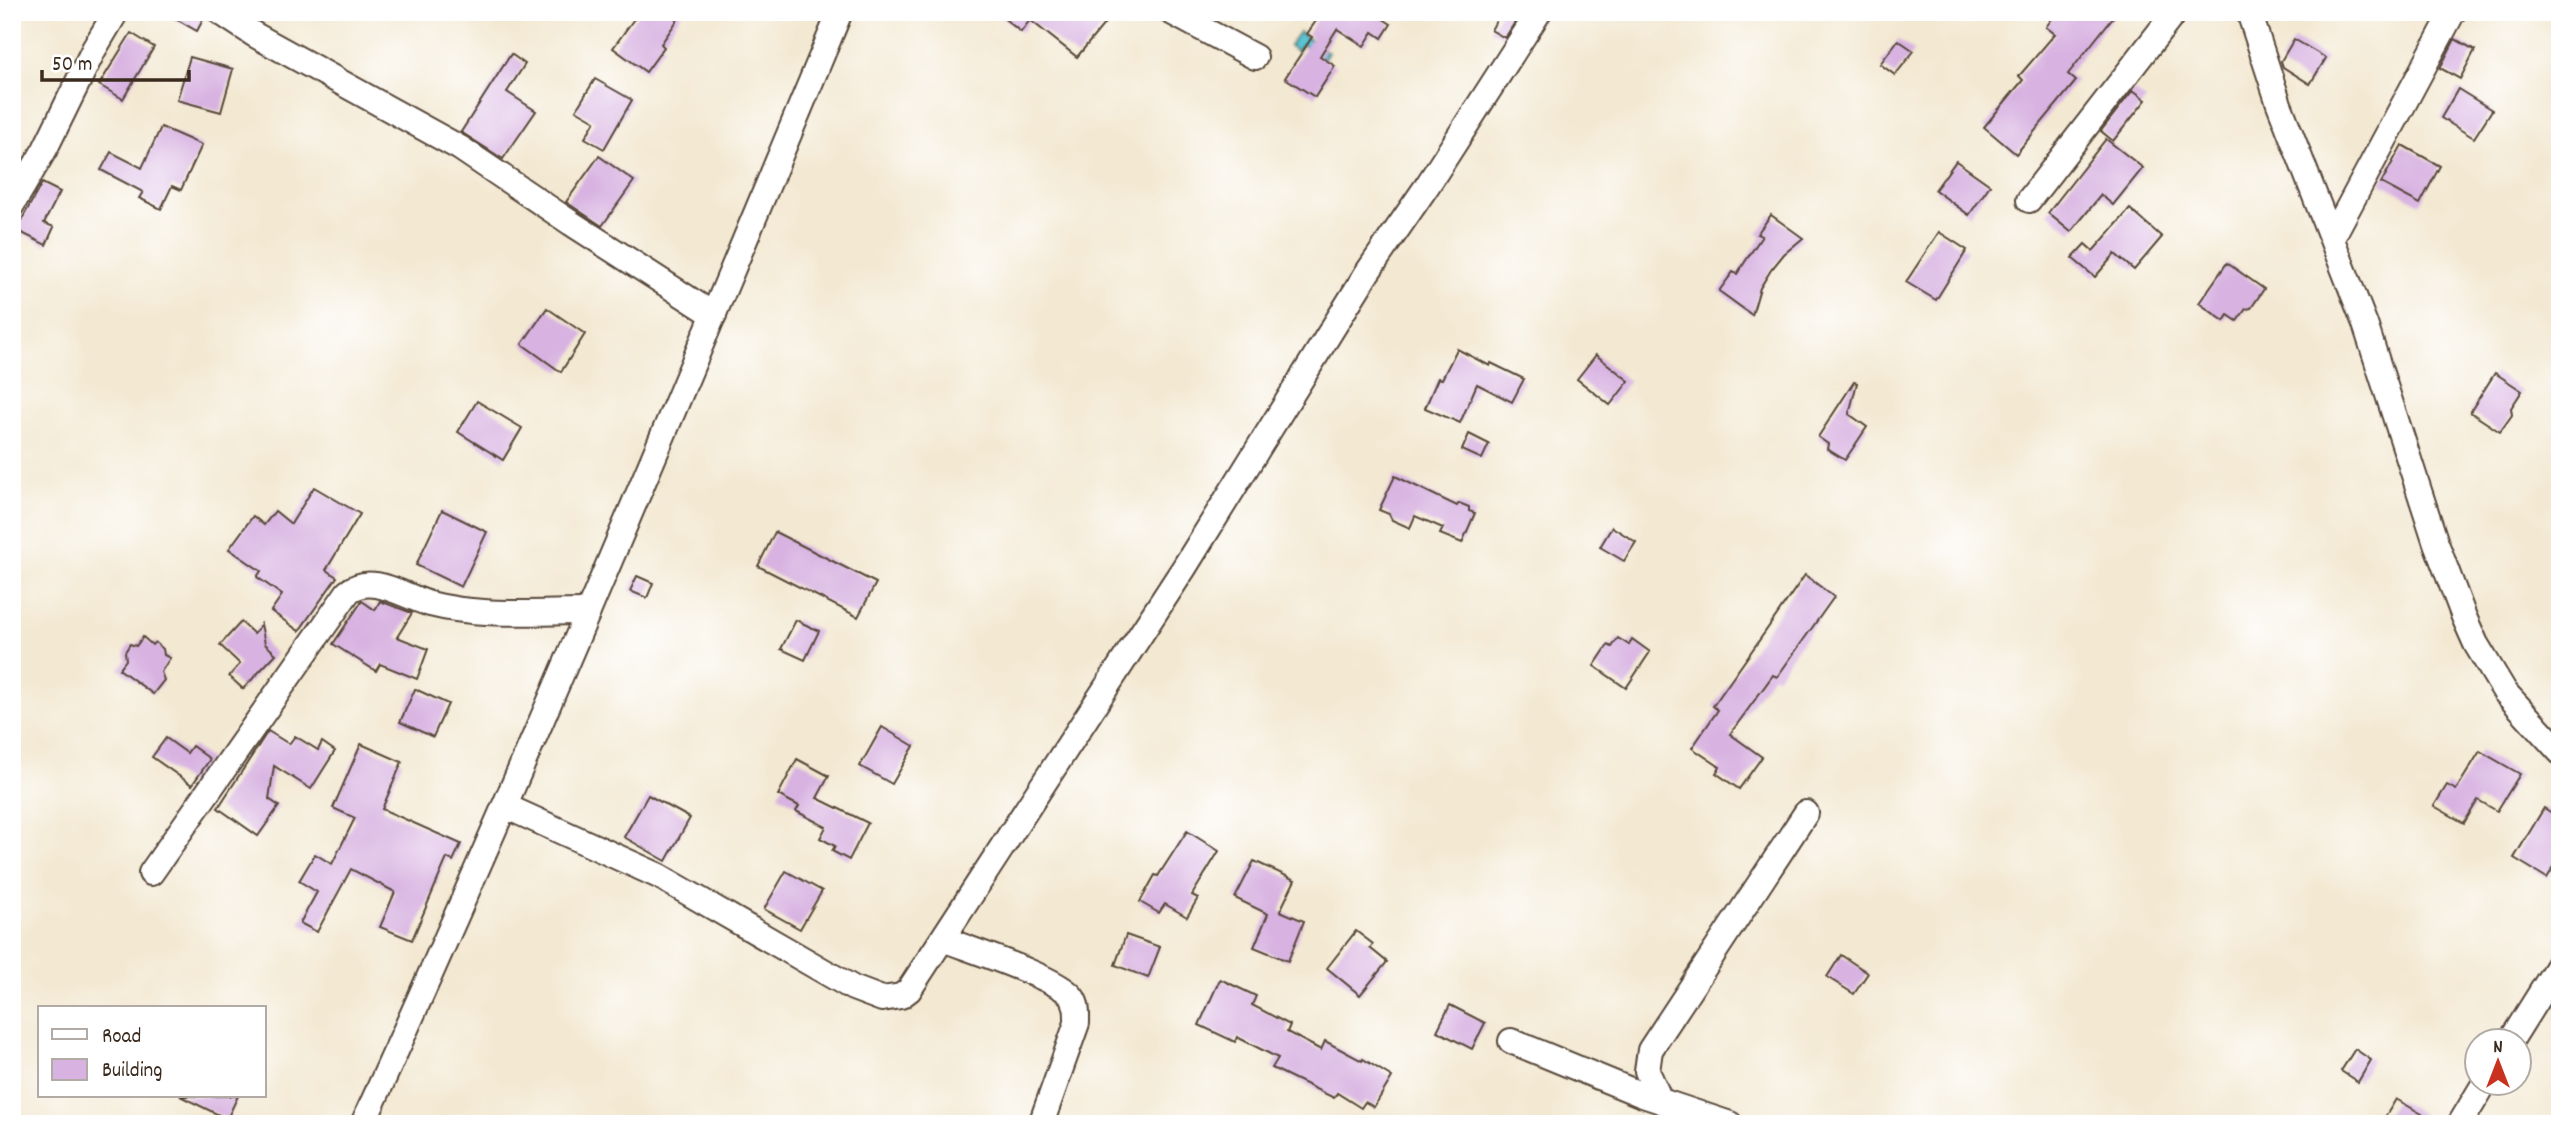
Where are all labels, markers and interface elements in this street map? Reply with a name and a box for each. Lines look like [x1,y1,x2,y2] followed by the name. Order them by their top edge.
[42,38,189,82] scale bar
[52,51,92,81] text: 50 m
[38,1006,266,1098] legend
[102,1023,141,1053] text: Road
[2464,1028,2534,1098] north arrow
[2493,1035,2503,1062] text: N
[102,1057,162,1087] text: Building

